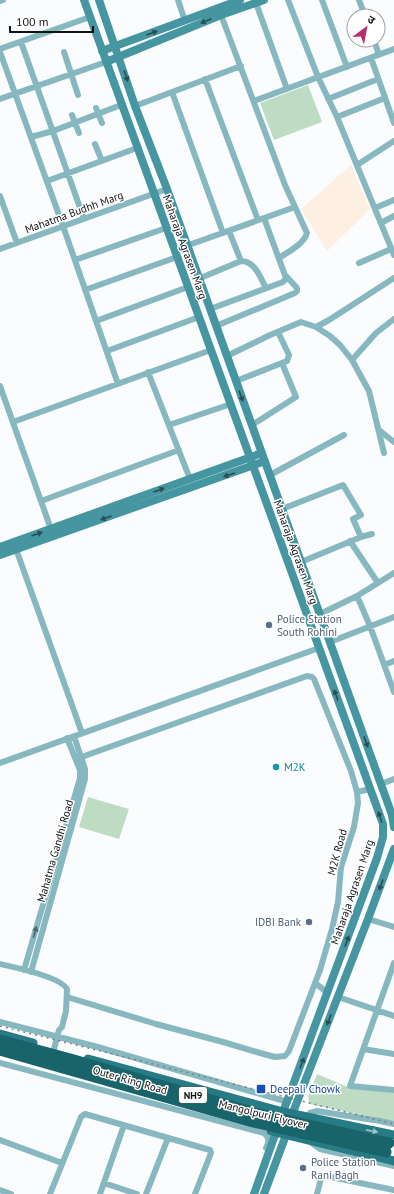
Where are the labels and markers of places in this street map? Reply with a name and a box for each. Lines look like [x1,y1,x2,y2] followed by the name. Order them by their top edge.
[277,612,342,639] place label: Police Station South Rohini
[264,620,274,630] marker: Police Station South Rohini
[284,760,306,774] place label: M2K
[271,762,281,772] marker: M2K
[255,915,302,929] place label: IDBI Bank
[304,917,314,927] marker: IDBI Bank
[270,1082,341,1096] place label: Deepali Chowk
[255,1083,267,1095] marker: Deepali Chowk
[311,1155,376,1182] place label: Police Station Rani Bagh
[298,1163,308,1173] marker: Police Station Rani Bagh

